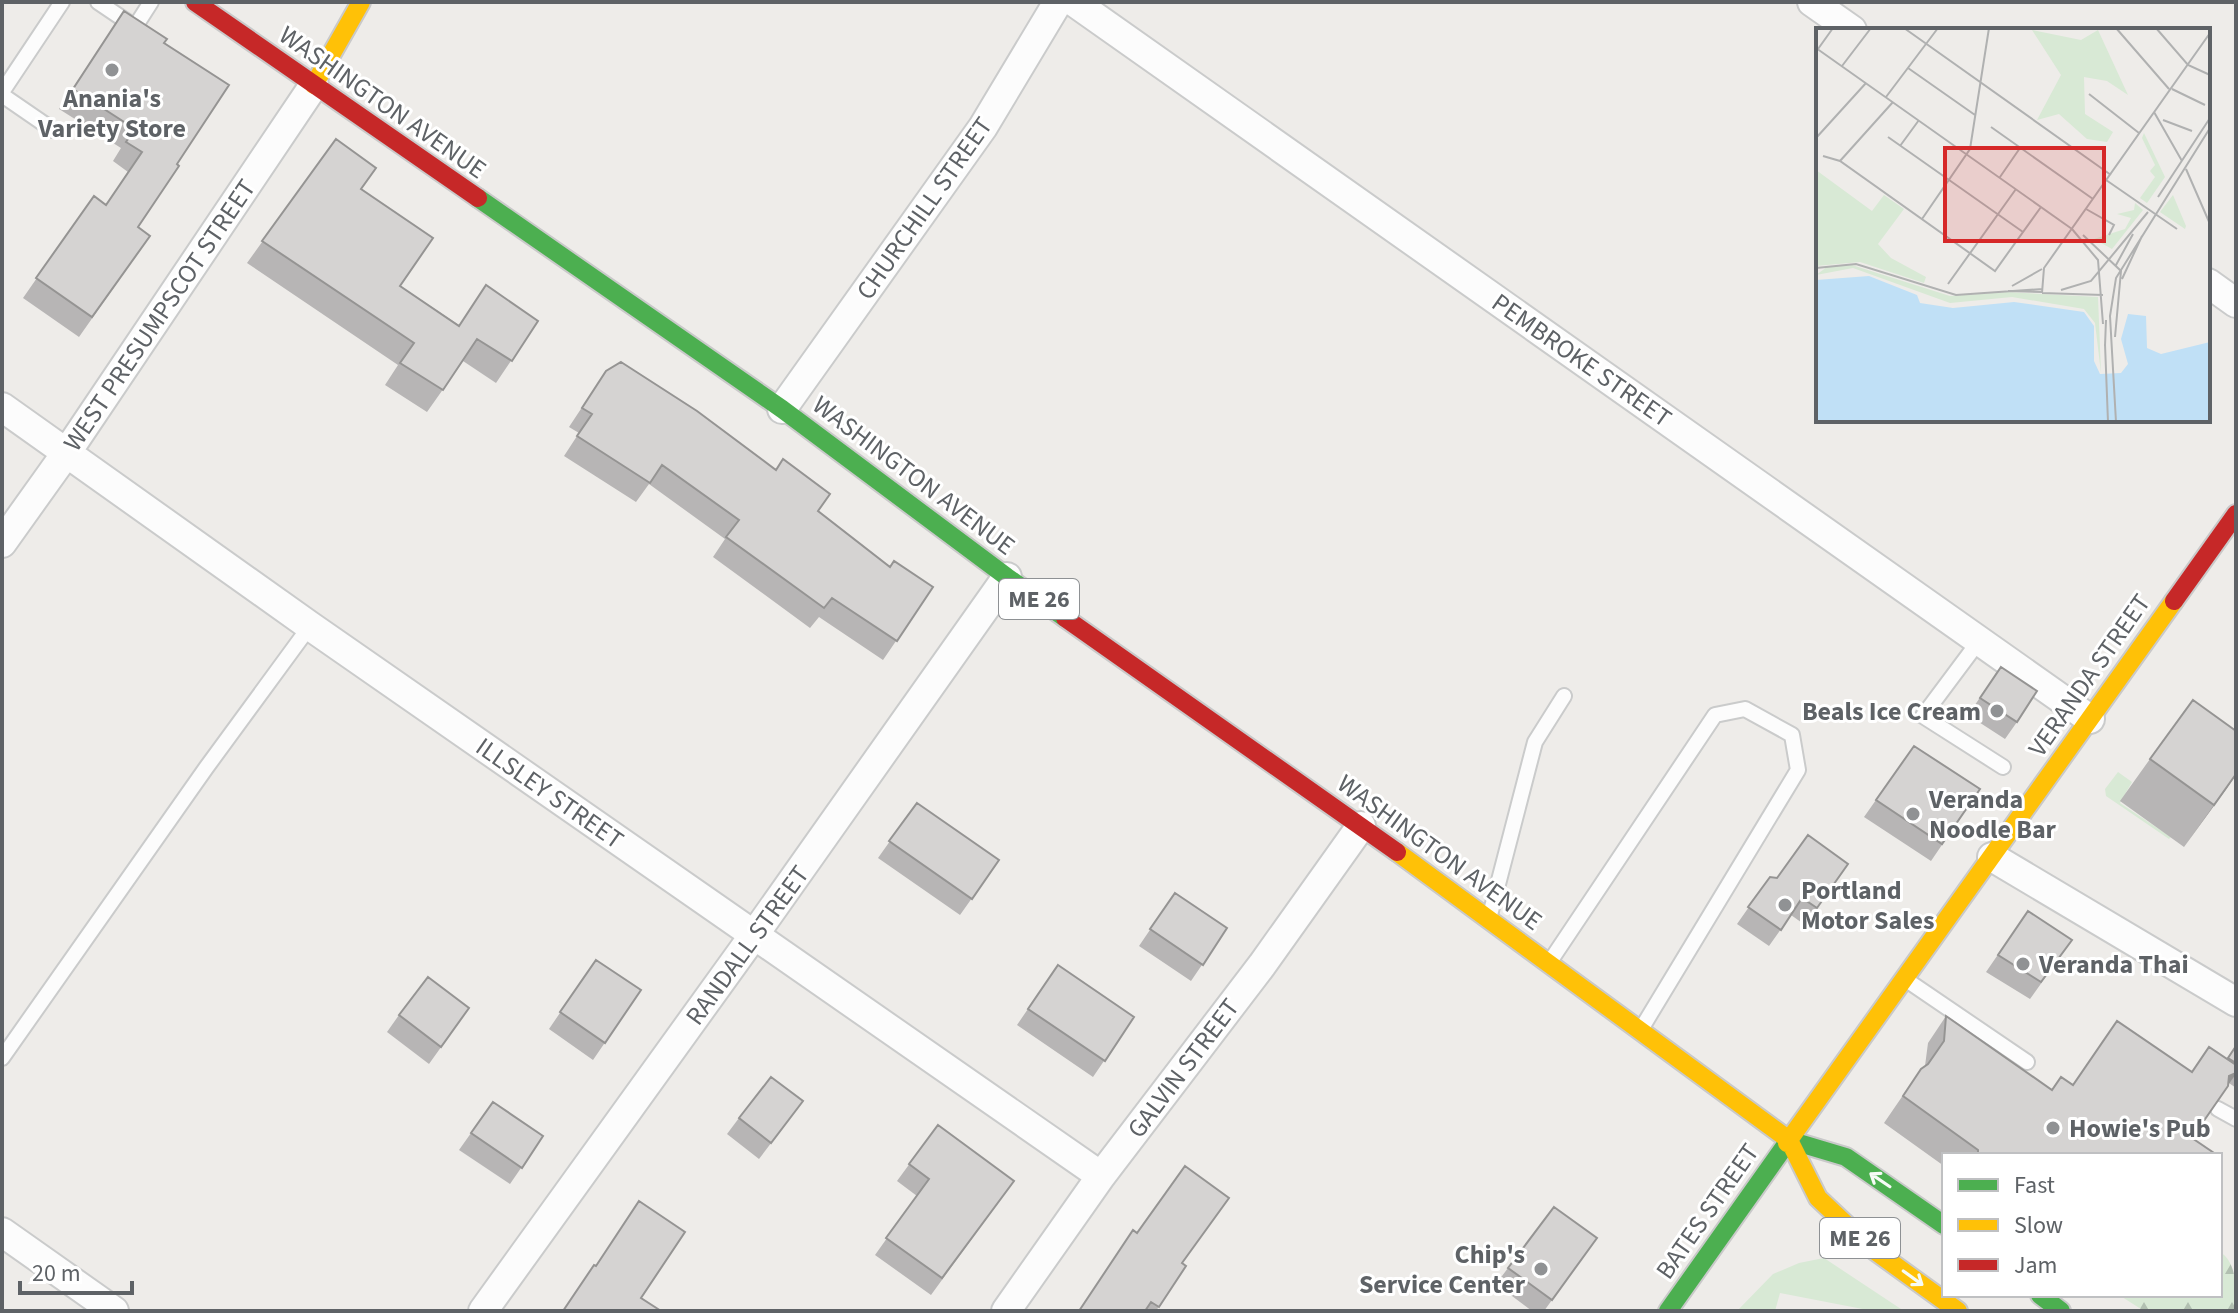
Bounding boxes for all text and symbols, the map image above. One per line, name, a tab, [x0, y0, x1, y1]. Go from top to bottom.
street label: WASHINGTON AVENUE	[272, 17, 494, 188]
inset map	[1816, 28, 2210, 422]
marker: Anania's Variety Store	[103, 61, 121, 79]
place label: Anania's Variety Store	[37, 80, 186, 147]
street label: CHURCHILL STREET	[847, 109, 1002, 307]
street label: WEST PRESUMPSCOT STREET	[54, 172, 265, 459]
street label: PEMBROKE STREET	[1484, 284, 1679, 436]
street label: WASHINGTON AVENUE	[805, 387, 1023, 564]
road number: ME 26	[999, 579, 1079, 619]
street label: VERANDA STREET	[2019, 586, 2159, 764]
place label: Beals Ice Cream	[1802, 693, 1981, 730]
marker: Beals Ice Cream	[1988, 702, 2006, 720]
street label: ILLSLEY STREET	[468, 729, 631, 858]
street label: WASHINGTON AVENUE	[1330, 765, 1550, 939]
place label: Veranda Noodle Bar	[1928, 781, 2057, 848]
marker: Veranda Noodle Bar	[1904, 805, 1922, 823]
street label: RANDALL STREET	[677, 858, 818, 1033]
place label: Portland Motor Sales	[1801, 872, 1935, 939]
marker: Portland Motor Sales	[1776, 896, 1794, 914]
place label: Veranda Thai	[2038, 946, 2189, 983]
marker: Veranda Thai	[2014, 955, 2032, 973]
street label: GALVIN STREET	[1119, 991, 1248, 1146]
place label: Howie's Pub	[2069, 1110, 2211, 1147]
marker: Howie's Pub	[2044, 1119, 2062, 1137]
street label: BATES STREET	[1647, 1136, 1768, 1287]
legend	[1942, 1153, 2222, 1297]
text: Fast	[2014, 1168, 2055, 1203]
one-way arrow	[1869, 1172, 1892, 1188]
text: Slow	[2014, 1208, 2063, 1243]
road number: ME 26	[1820, 1218, 1900, 1258]
place label: Chip's Service Center	[1359, 1236, 1526, 1303]
scale bar	[20, 1245, 132, 1295]
text: Jam	[2014, 1248, 2058, 1283]
text: 20 m	[32, 1256, 81, 1291]
marker: Chip's Service Center	[1532, 1260, 1550, 1278]
one-way arrow	[1902, 1270, 1924, 1287]

